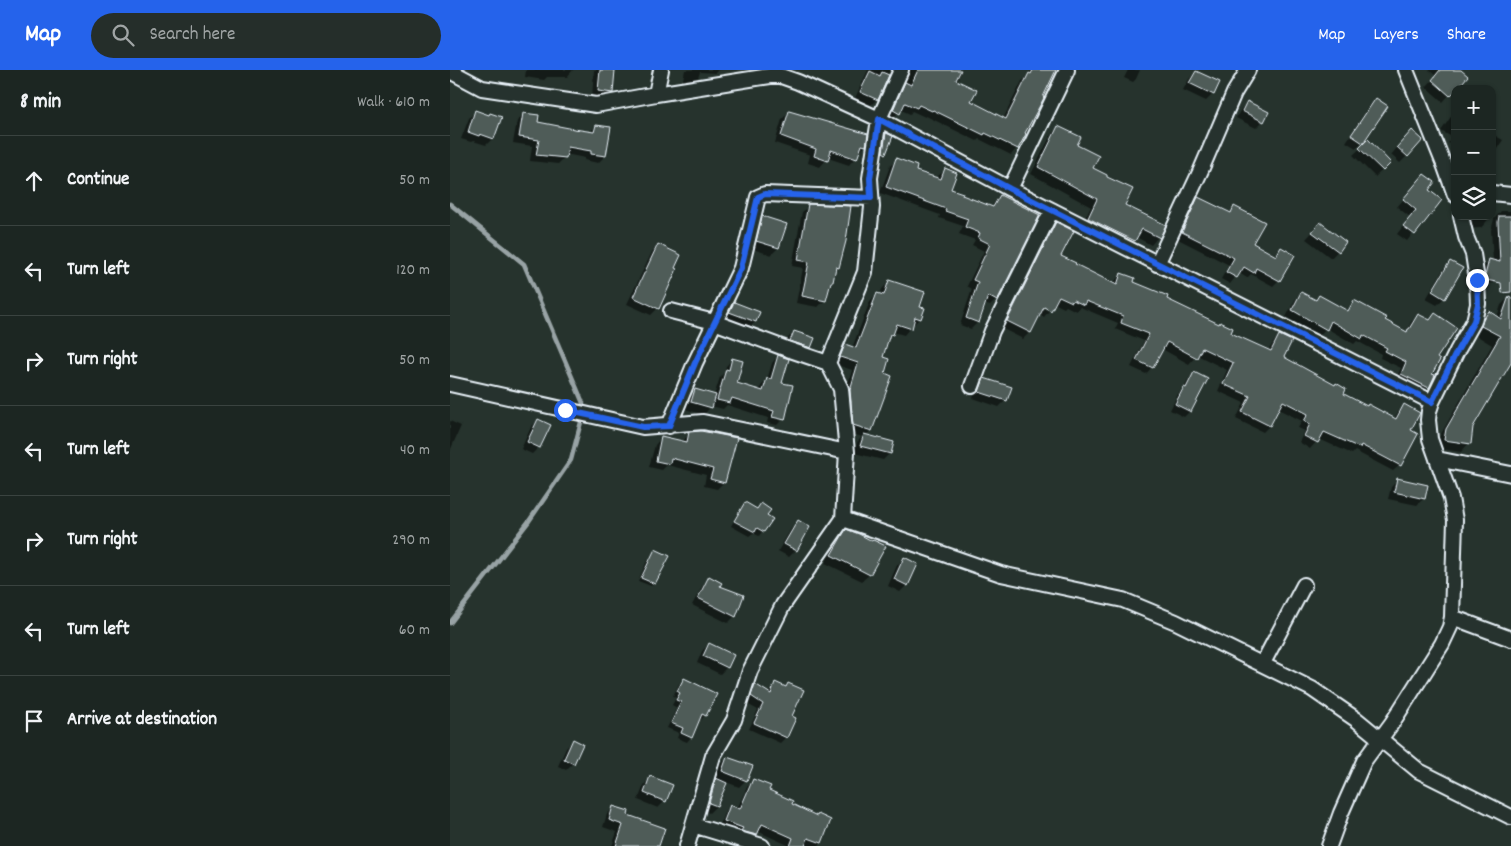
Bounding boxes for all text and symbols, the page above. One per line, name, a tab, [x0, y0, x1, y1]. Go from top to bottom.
search box	[91, 13, 441, 58]
text: Map	[25, 18, 61, 52]
icon: search	[109, 21, 137, 49]
text: Search here	[149, 22, 235, 49]
text: Map	[1318, 23, 1345, 48]
text: Layers	[1373, 23, 1419, 48]
text: Share	[1447, 23, 1486, 48]
map controls	[1451, 85, 1496, 220]
button: +	[1451, 85, 1496, 130]
text: 8 min	[20, 88, 61, 118]
text: Walk · 610 m	[357, 91, 430, 114]
button: −	[1451, 130, 1496, 175]
icon: ahead	[20, 167, 48, 195]
text: Continue	[67, 167, 129, 194]
text: 50 m	[399, 169, 430, 192]
button: layers	[1451, 175, 1496, 220]
icon: left	[20, 257, 48, 285]
text: Turn left	[67, 257, 130, 284]
text: 120 m	[396, 259, 430, 282]
route end	[1466, 269, 1489, 292]
icon: right	[20, 347, 48, 375]
text: Turn right	[67, 347, 138, 374]
text: 50 m	[399, 349, 430, 372]
route start	[554, 399, 577, 422]
icon: left	[20, 437, 48, 465]
text: Turn left	[67, 437, 130, 464]
text: 40 m	[400, 439, 430, 462]
icon: right	[20, 527, 48, 555]
text: Turn right	[67, 527, 138, 554]
text: 290 m	[392, 529, 430, 552]
icon: left	[20, 617, 48, 645]
text: Turn left	[67, 617, 130, 644]
text: 60 m	[399, 619, 430, 642]
icon: arrive	[20, 707, 48, 735]
text: Arrive at destination	[67, 707, 217, 734]

